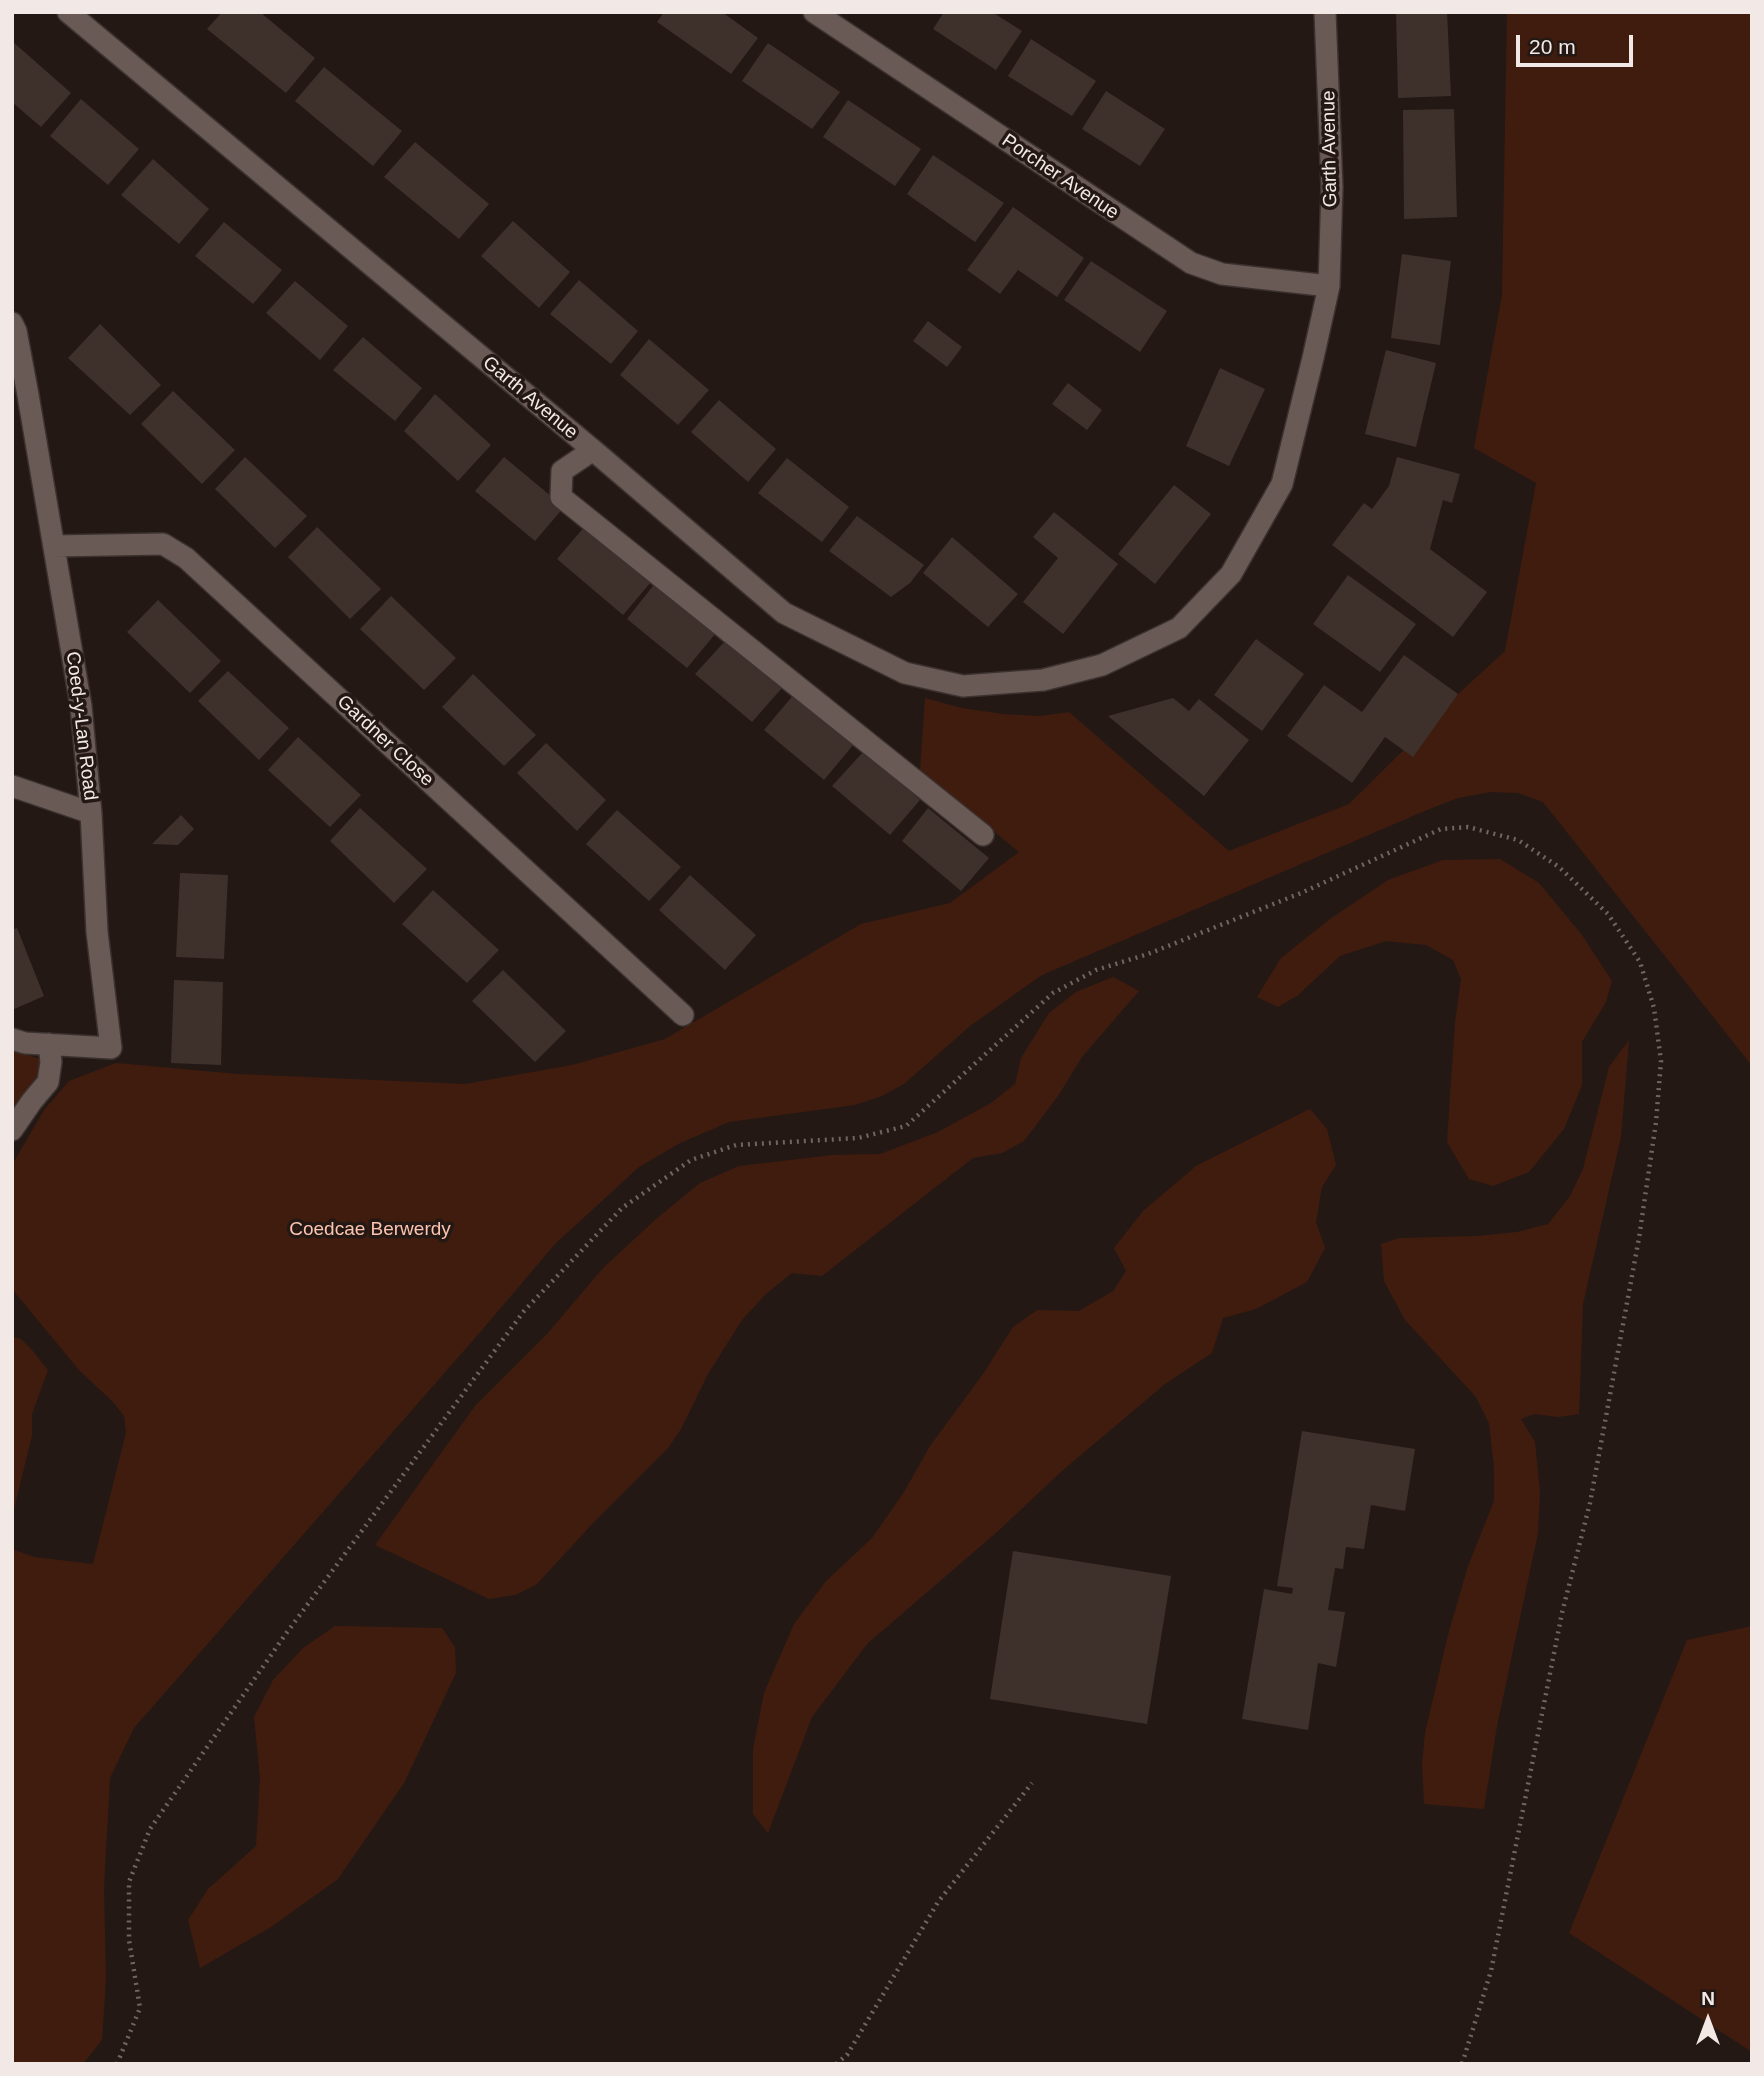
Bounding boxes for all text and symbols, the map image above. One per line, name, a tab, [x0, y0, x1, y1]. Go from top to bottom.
scale bar	[1519, 21, 1636, 65]
text: 20 m	[1529, 35, 1576, 58]
street label: Garth Avenue	[1318, 90, 1342, 208]
street label: Porcher Avenue	[997, 130, 1123, 224]
street label: Garth Avenue	[478, 352, 582, 444]
street label: Coed-y-Lan Road	[61, 650, 101, 802]
street label: Gardner Close	[332, 691, 438, 791]
park label: Coedcae Berwerdy	[289, 1219, 451, 1241]
north arrow	[1673, 1985, 1743, 2055]
text: N	[1701, 1988, 1715, 2009]

